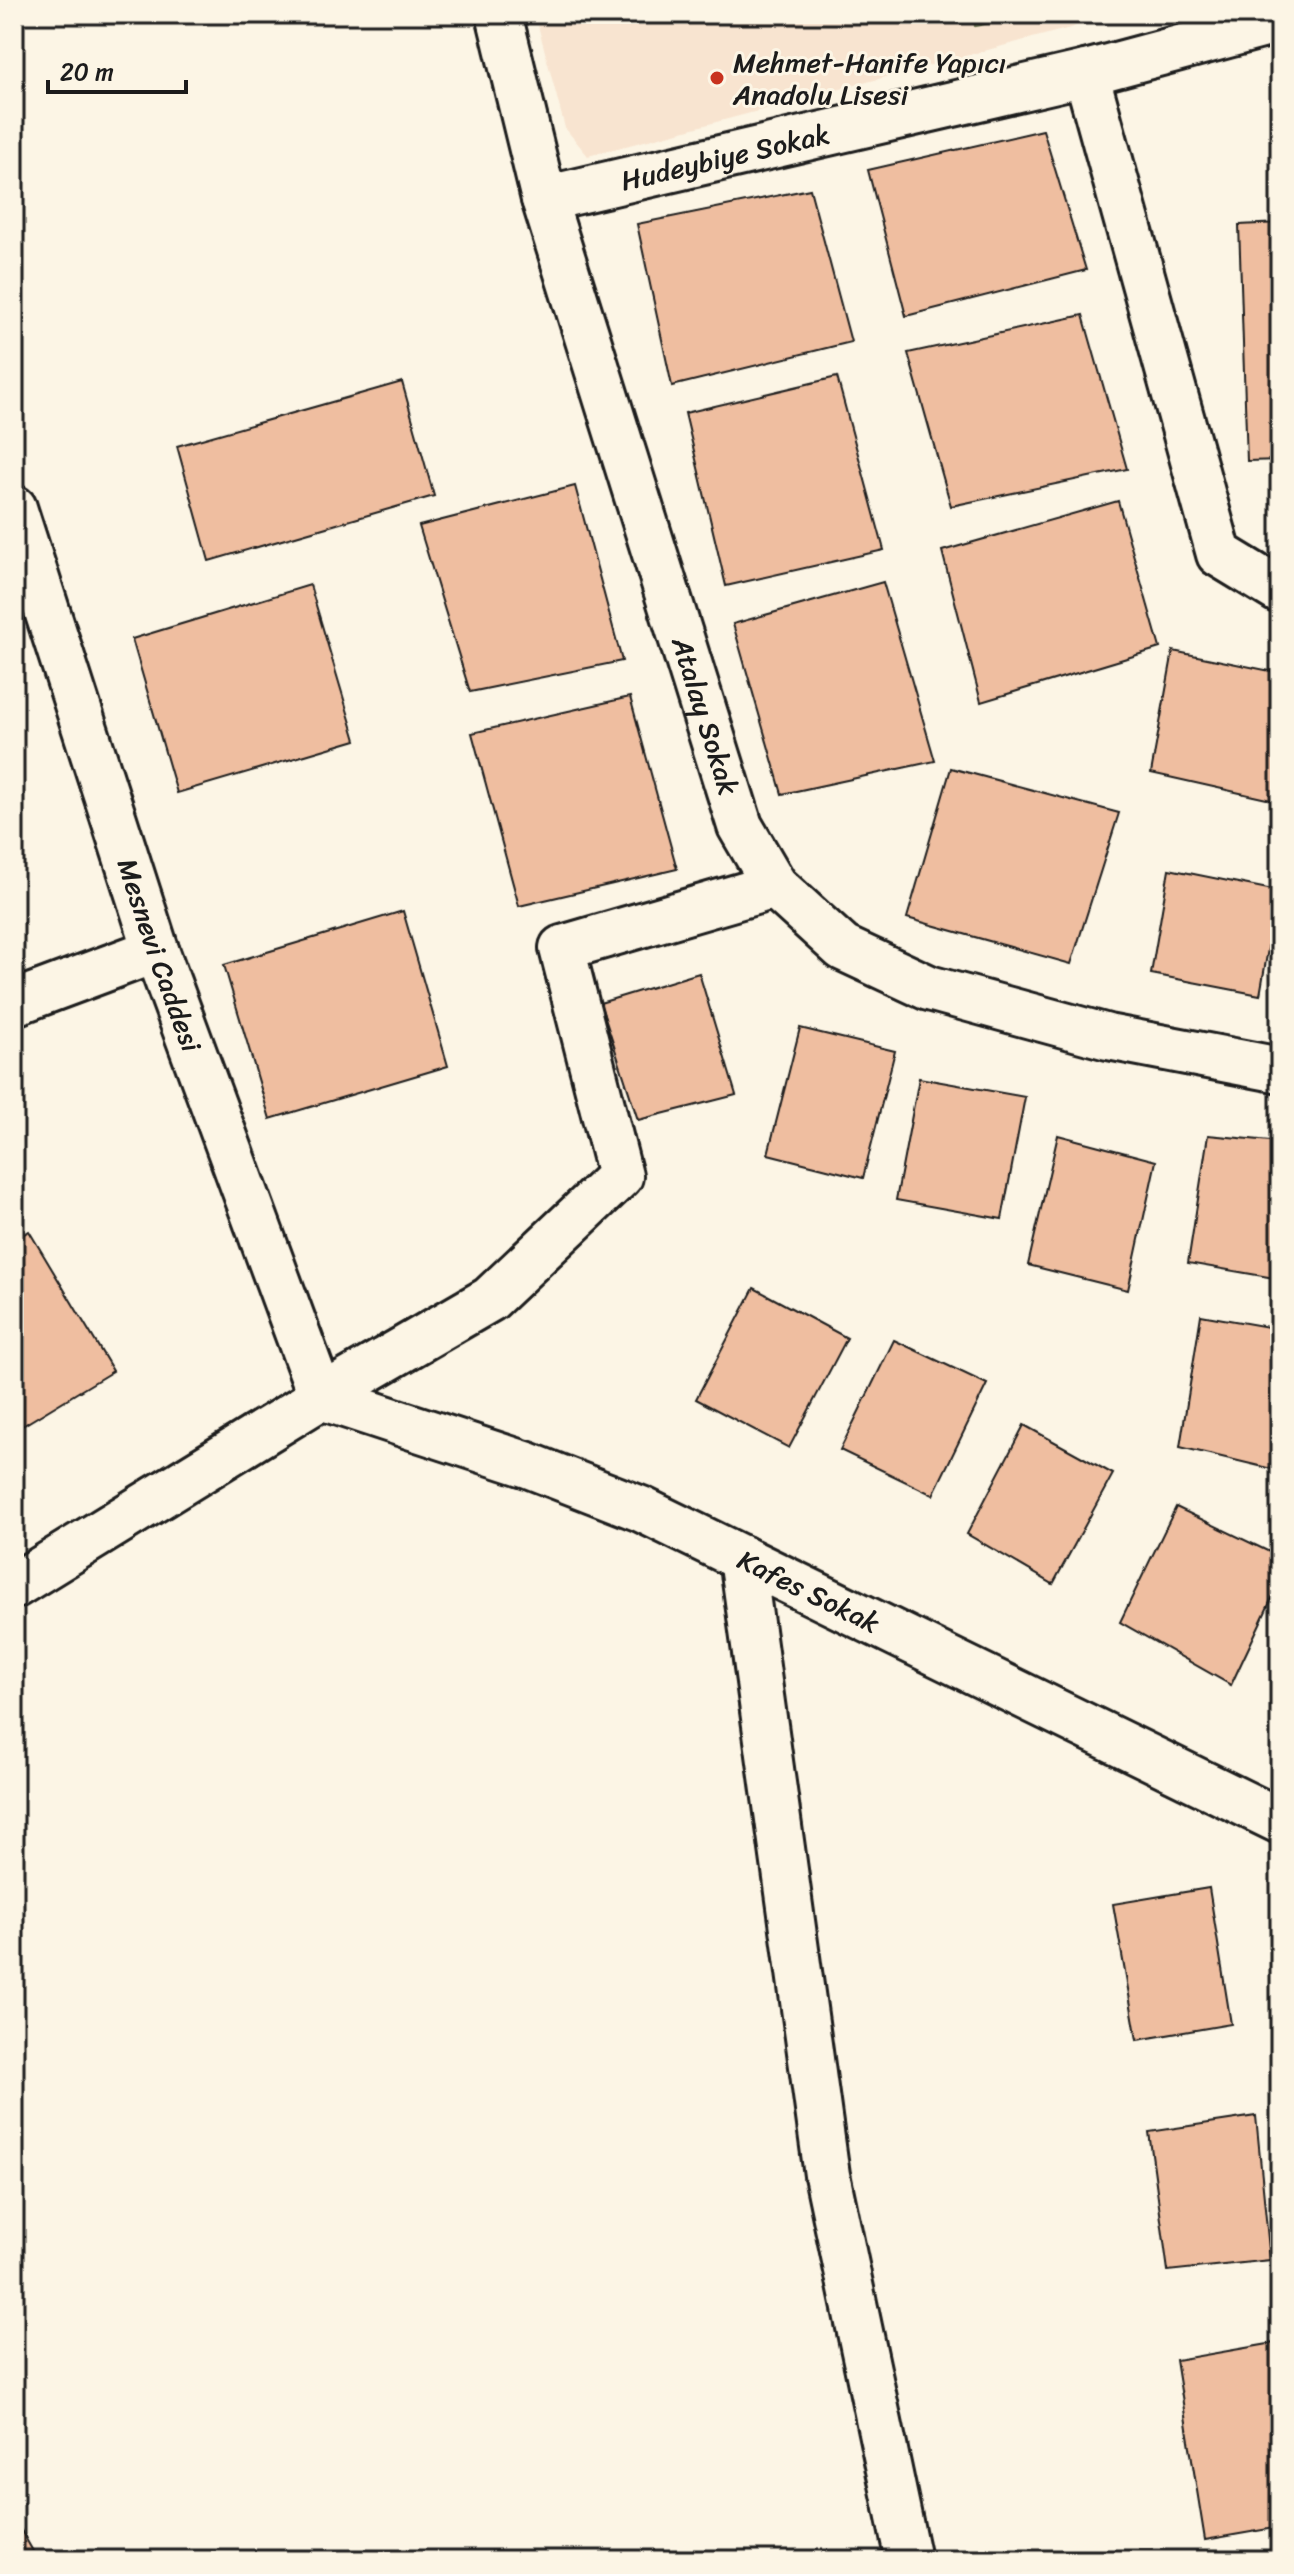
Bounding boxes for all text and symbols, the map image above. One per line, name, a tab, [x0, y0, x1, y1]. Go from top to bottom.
place label: Mehmet-Hanife Yapıcı Anadolu Lisesi	[732, 38, 1006, 119]
scale bar	[48, 44, 186, 94]
text: 20 m	[60, 51, 114, 93]
marker: Mehmet-Hanife Yapıcı Anadolu Lisesi	[708, 69, 726, 87]
street label: Hudeybiye Sokak	[616, 109, 835, 205]
street label: Atalay Sokak	[657, 630, 753, 801]
street label: Mesnevi Caddesi	[103, 852, 216, 1060]
street label: Kafes Sokak	[729, 1535, 889, 1647]

